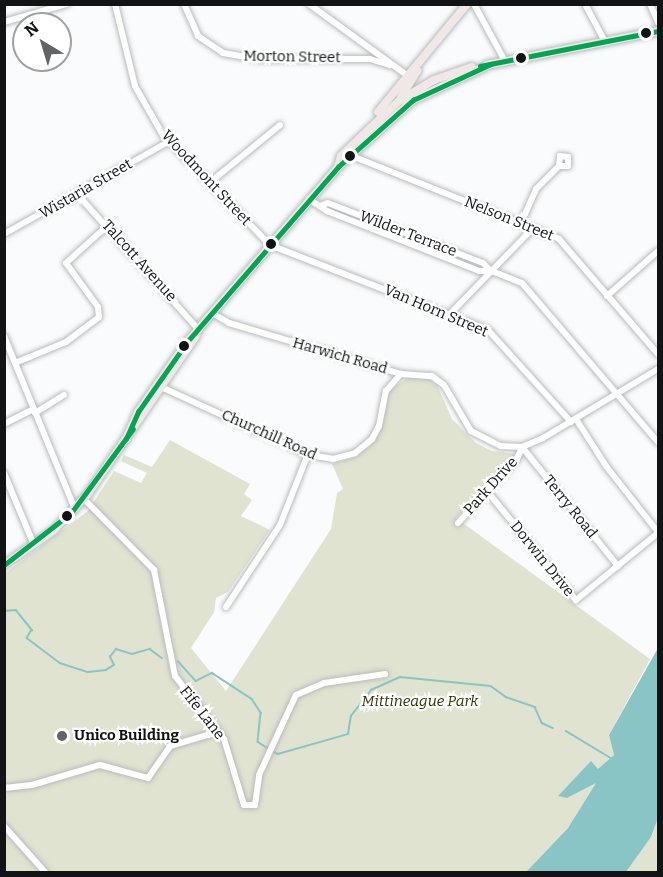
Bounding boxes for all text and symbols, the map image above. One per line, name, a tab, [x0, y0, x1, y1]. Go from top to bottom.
north arrow	[12, 12, 72, 72]
text: N	[21, 18, 43, 40]
unlabelled marker	[640, 27, 652, 39]
street label: Morton Street	[243, 47, 341, 67]
unlabelled marker	[515, 52, 527, 64]
street label: Woodmont Street	[157, 127, 255, 229]
unlabelled marker	[344, 150, 356, 162]
street label: Wistaria Street	[36, 155, 136, 223]
street label: Nelson Street	[462, 193, 556, 245]
street label: Wilder Terrace	[357, 207, 459, 261]
street label: Talcott Avenue	[98, 217, 180, 305]
unlabelled marker	[265, 238, 277, 250]
street label: Van Horn Street	[381, 281, 491, 341]
street label: Harwich Road	[290, 334, 390, 378]
unlabelled marker	[178, 340, 190, 352]
street label: Churchill Road	[219, 406, 319, 464]
street label: Park Drive	[460, 453, 522, 519]
street label: Terry Road	[539, 472, 601, 542]
unlabelled marker	[61, 510, 73, 522]
street label: Dorwin Drive	[506, 518, 578, 600]
street label: Fife Lane	[176, 683, 228, 743]
park label: Mittineague Park	[362, 693, 478, 711]
place label: Unico Building	[74, 727, 179, 745]
marker: Unico Building	[55, 729, 69, 743]

